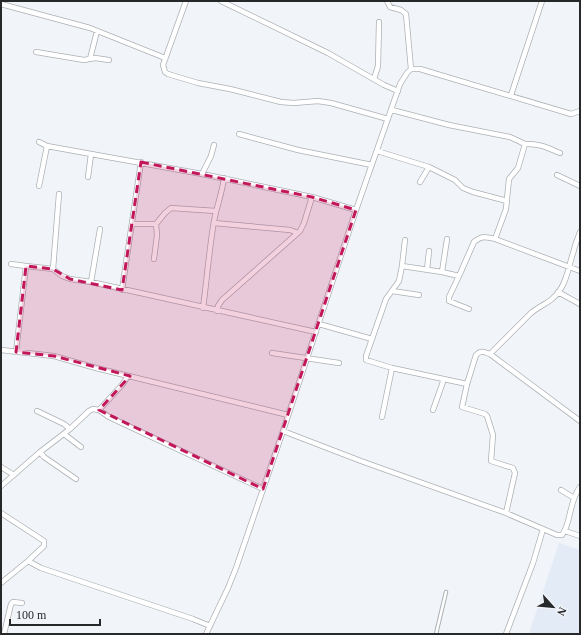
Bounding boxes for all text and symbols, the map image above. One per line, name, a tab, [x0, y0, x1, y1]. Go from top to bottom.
north arrow	[533, 587, 573, 627]
scale bar	[10, 601, 100, 627]
text: N	[555, 605, 569, 618]
text: 100 m	[16, 608, 47, 622]

